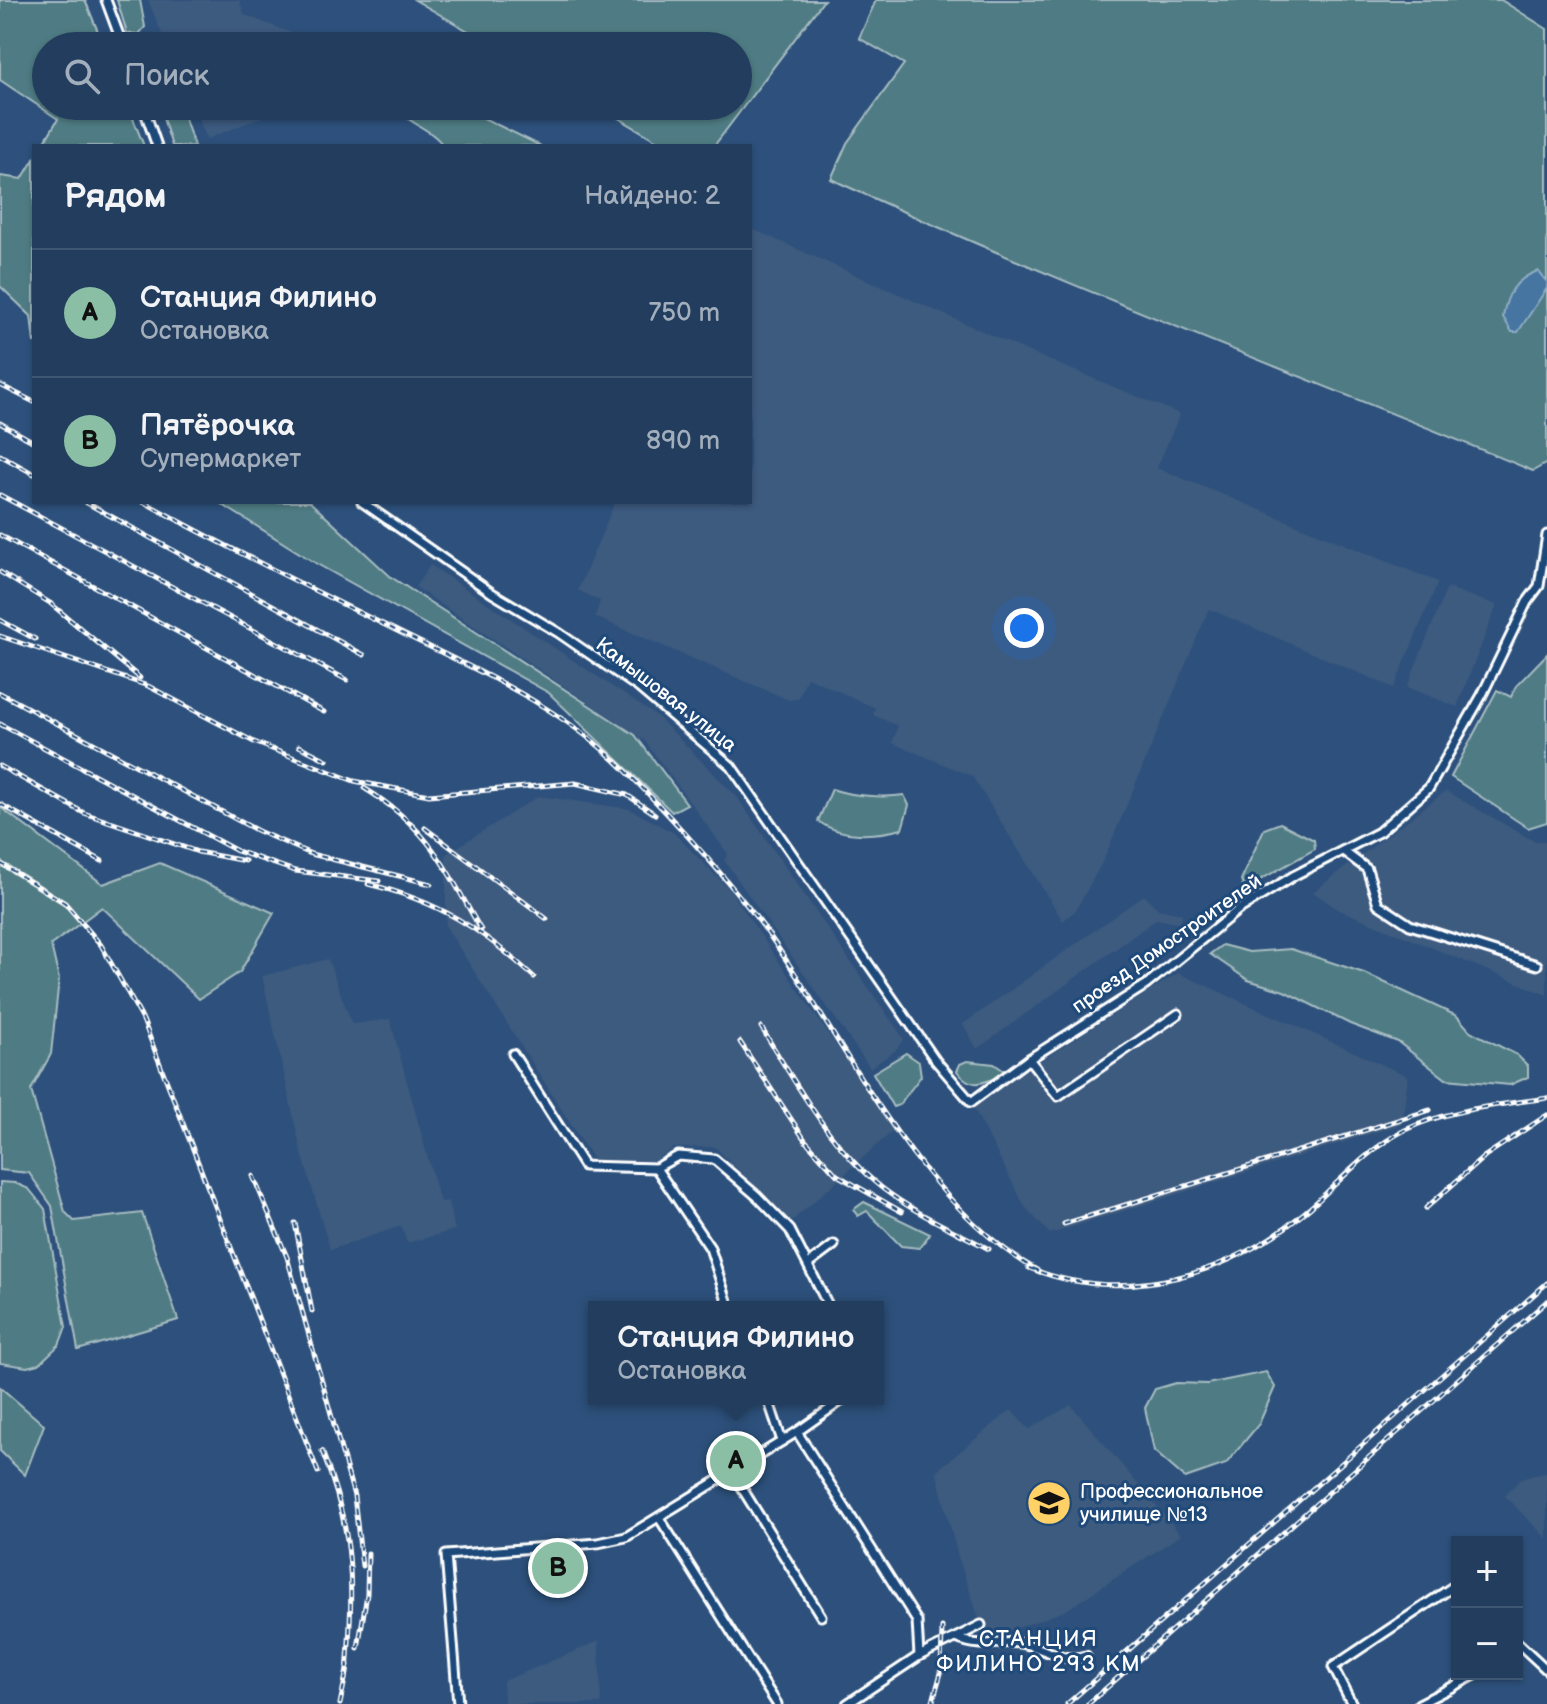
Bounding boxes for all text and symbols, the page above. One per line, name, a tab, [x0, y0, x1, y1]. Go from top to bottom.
search box	[32, 32, 752, 120]
icon: search	[60, 54, 104, 98]
text: Поиск	[124, 58, 210, 94]
text: Рядом	[64, 176, 166, 217]
text: Найдено: 2	[584, 181, 720, 212]
text: Станция Филино	[140, 280, 377, 316]
text: A	[82, 298, 98, 329]
text: 750 m	[649, 298, 720, 329]
text: Остановка	[140, 316, 269, 347]
text: Пятёрочка	[140, 408, 295, 444]
text: B	[81, 426, 99, 457]
text: 890 m	[646, 426, 720, 457]
text: Супермаркет	[140, 444, 301, 475]
your location	[1004, 608, 1044, 648]
street label: Камышовая улица	[591, 633, 741, 758]
street label: проезд Домостроителей	[1067, 869, 1267, 1019]
popup	[588, 1301, 884, 1405]
text: Станция Филино	[618, 1320, 854, 1356]
text: Остановка	[618, 1356, 747, 1387]
pin: A	[710, 1431, 762, 1491]
school or university icon: Профессиональное училище №13	[1025, 1479, 1073, 1527]
place label: Профессиональное училище №13	[1080, 1480, 1263, 1527]
map controls	[1451, 1536, 1523, 1680]
button: +	[1451, 1536, 1523, 1608]
pin: B	[532, 1538, 584, 1598]
button: −	[1451, 1608, 1523, 1680]
district label: СТАНЦИЯ ФИЛИНО 293 КМ	[936, 1626, 1142, 1678]

